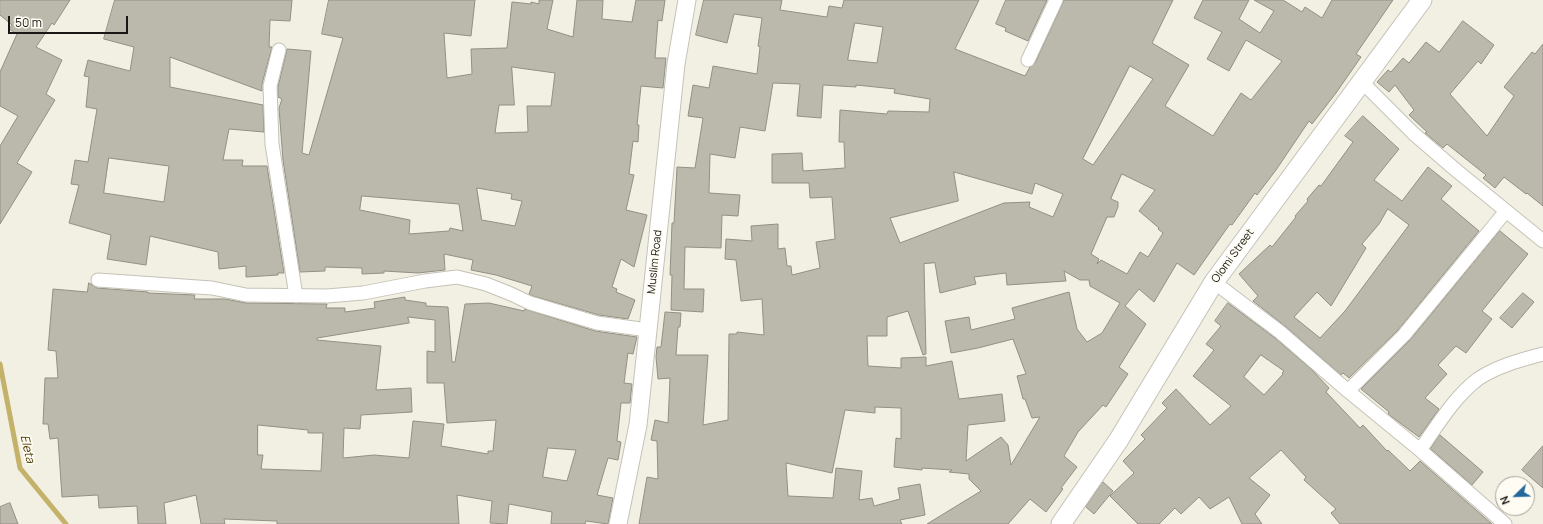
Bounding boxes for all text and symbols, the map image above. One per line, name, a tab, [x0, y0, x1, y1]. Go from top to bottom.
scale bar	[10, 8, 130, 34]
text: 50 m	[15, 14, 42, 31]
street label: Olomi Street	[1209, 226, 1257, 286]
street label: Muslim Road	[645, 229, 665, 295]
water label: Eleta	[17, 434, 37, 464]
north arrow	[1495, 476, 1535, 516]
text: N	[1496, 494, 1513, 507]

